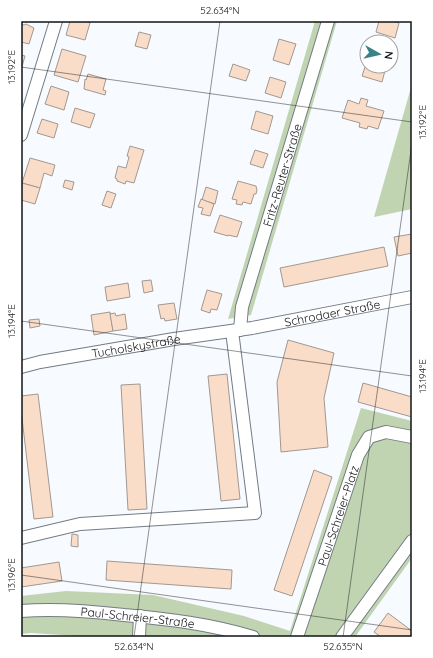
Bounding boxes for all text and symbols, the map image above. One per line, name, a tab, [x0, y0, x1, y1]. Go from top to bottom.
text: 52.634°N	[200, 4, 240, 17]
north arrow	[359, 34, 399, 74]
text: 13.192°E	[5, 50, 18, 84]
text: N	[381, 50, 396, 60]
text: 13.192°E	[416, 105, 429, 139]
street label: Fritz-Reuter-Straße	[259, 121, 304, 228]
street label: Schrodaer Straße	[283, 296, 382, 329]
text: 13.194°E	[5, 304, 18, 338]
street label: Tucholskystraße	[90, 331, 182, 361]
text: 13.194°E	[416, 359, 429, 393]
street label: Paul-Schreier-Platz	[314, 463, 362, 568]
text: 13.196°E	[5, 558, 18, 592]
street label: Paul-Schreier-Straße	[80, 603, 196, 631]
text: 52.634°N	[114, 640, 154, 653]
text: 52.635°N	[323, 640, 363, 653]

